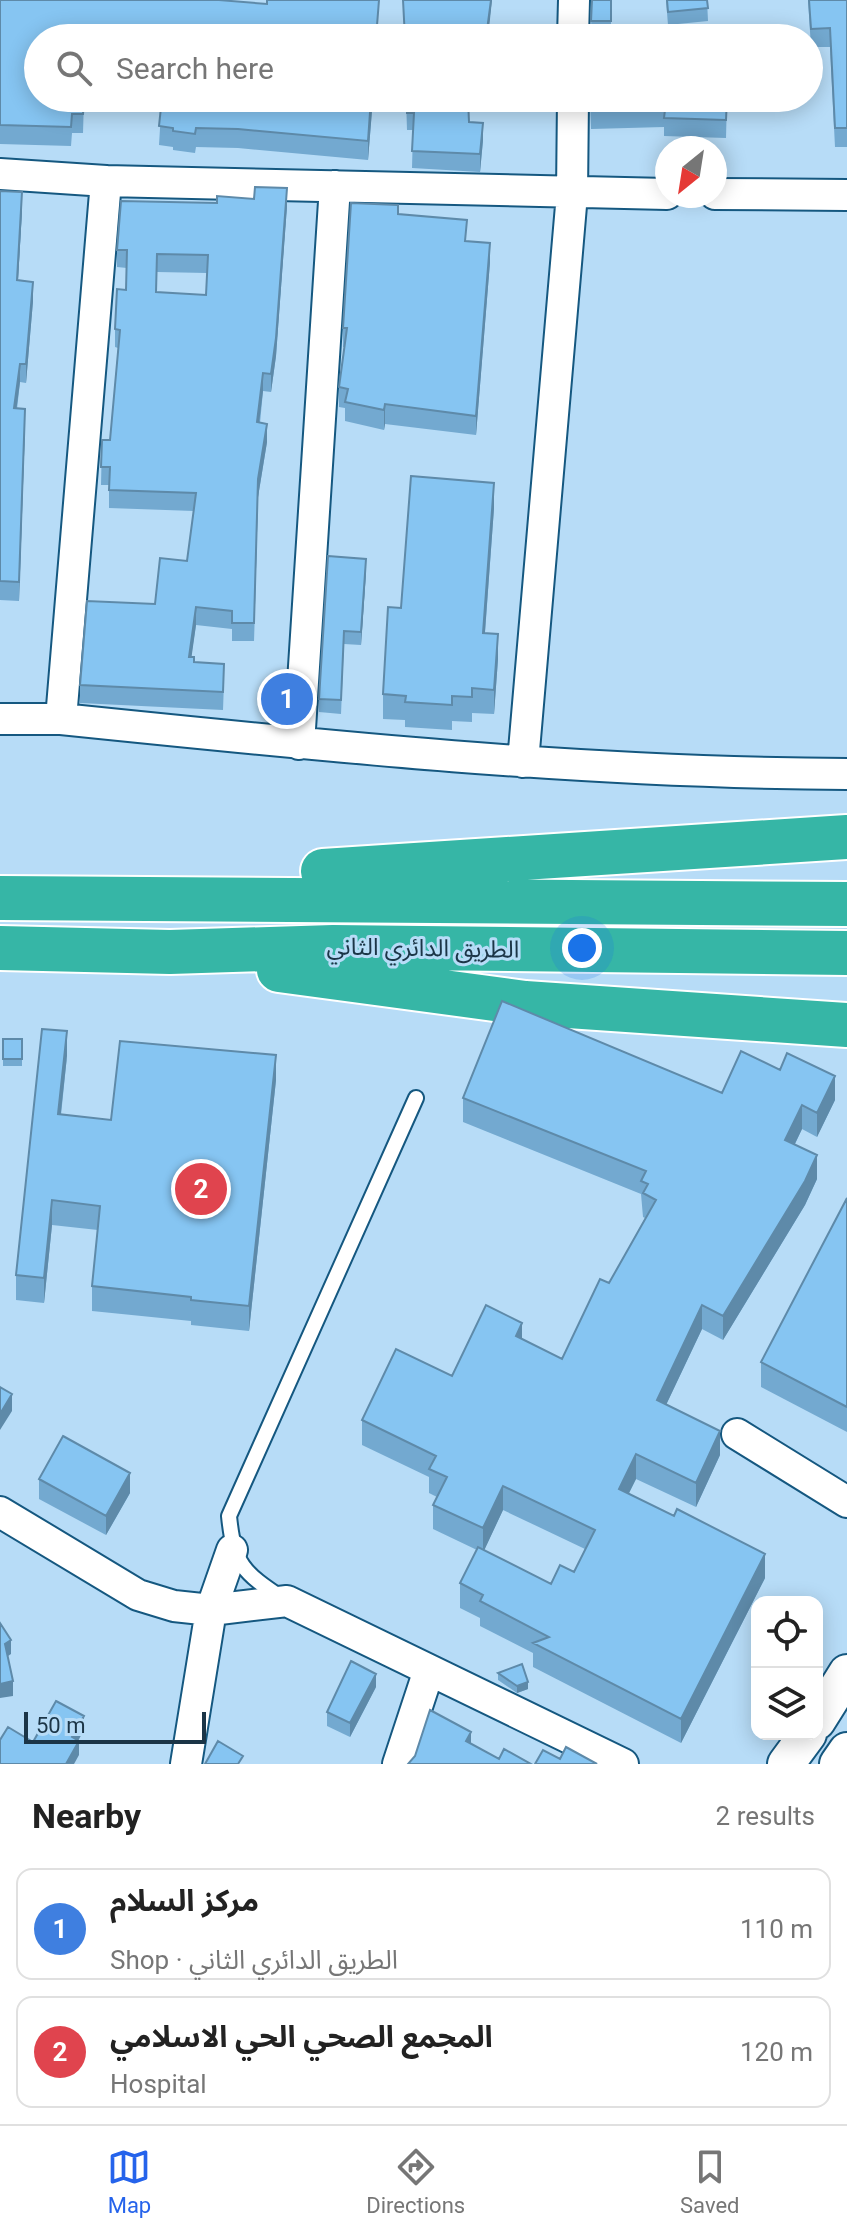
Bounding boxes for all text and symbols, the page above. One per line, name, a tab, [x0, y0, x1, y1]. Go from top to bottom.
search box	[24, 24, 823, 112]
icon: search	[52, 46, 96, 90]
text: Search here	[116, 51, 274, 86]
north arrow	[655, 136, 727, 208]
pin: 1	[261, 669, 313, 729]
your location	[562, 928, 602, 968]
street label: الطريق الدائري الثاني	[326, 932, 520, 968]
pin: 2	[175, 1159, 227, 1219]
map controls	[751, 1596, 823, 1740]
button: locate	[751, 1596, 823, 1668]
button: layers	[751, 1668, 823, 1740]
scale bar	[24, 1708, 206, 1744]
text: 50 m	[36, 1713, 85, 1738]
text: Nearby	[32, 1796, 141, 1836]
text: 2 results	[716, 1801, 815, 1831]
text: مركز السلام	[110, 1883, 259, 1918]
text: 1	[53, 1914, 67, 1944]
text: 110 m	[740, 1914, 813, 1944]
text: Shop · الطريق الدائري الثاني	[110, 1945, 398, 1975]
text: المجمع الصحي الحي الاسلامي	[110, 2019, 493, 2054]
text: 2	[53, 2037, 67, 2067]
text: 120 m	[740, 2037, 813, 2067]
text: Hospital	[110, 2069, 207, 2099]
tab: Map	[107, 2145, 151, 2218]
tab: Directions	[366, 2145, 465, 2218]
tab: Saved	[680, 2145, 740, 2218]

